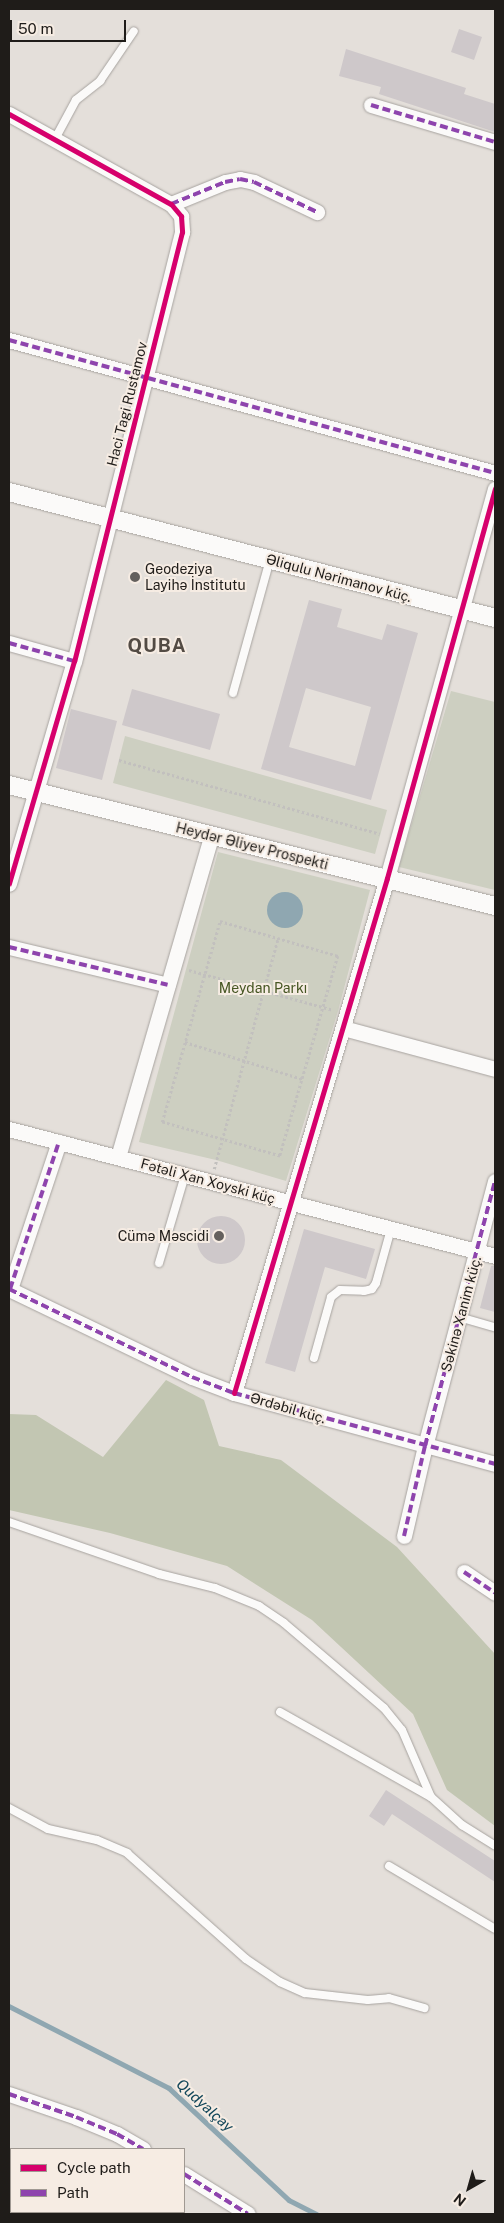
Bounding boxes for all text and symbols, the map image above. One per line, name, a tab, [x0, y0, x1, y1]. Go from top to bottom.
scale bar	[12, 10, 129, 42]
text: 50 m	[18, 20, 53, 37]
street label: Haci Tagi Rustamov	[103, 340, 151, 468]
street label: Əliqulu Nərimanov küç.	[264, 550, 414, 606]
place label: Geodeziya Layihə İnstitutu	[145, 561, 246, 594]
marker: Geodeziya Layihə İnstitutu	[129, 571, 141, 583]
district label: QUBA	[127, 635, 187, 657]
street label: Heydər Əliyev Prospekti	[174, 819, 330, 873]
park label: Meydan Parkı	[219, 980, 307, 996]
street label: Fətəli Xan Xoyski küç	[139, 1155, 277, 1207]
place label: Cümə Məscidi	[118, 1228, 209, 1244]
marker: Cümə Məscidi	[213, 1230, 225, 1242]
street label: Səkinə Xanim küç.	[437, 1254, 485, 1374]
street label: Ərdəbil küç.	[248, 1389, 328, 1427]
water label: Qudyalçay	[173, 2075, 237, 2135]
legend	[10, 2148, 185, 2213]
text: Cycle path	[57, 2159, 131, 2176]
north arrow	[444, 2163, 494, 2213]
text: Path	[57, 2184, 89, 2201]
text: N	[451, 2190, 469, 2210]

